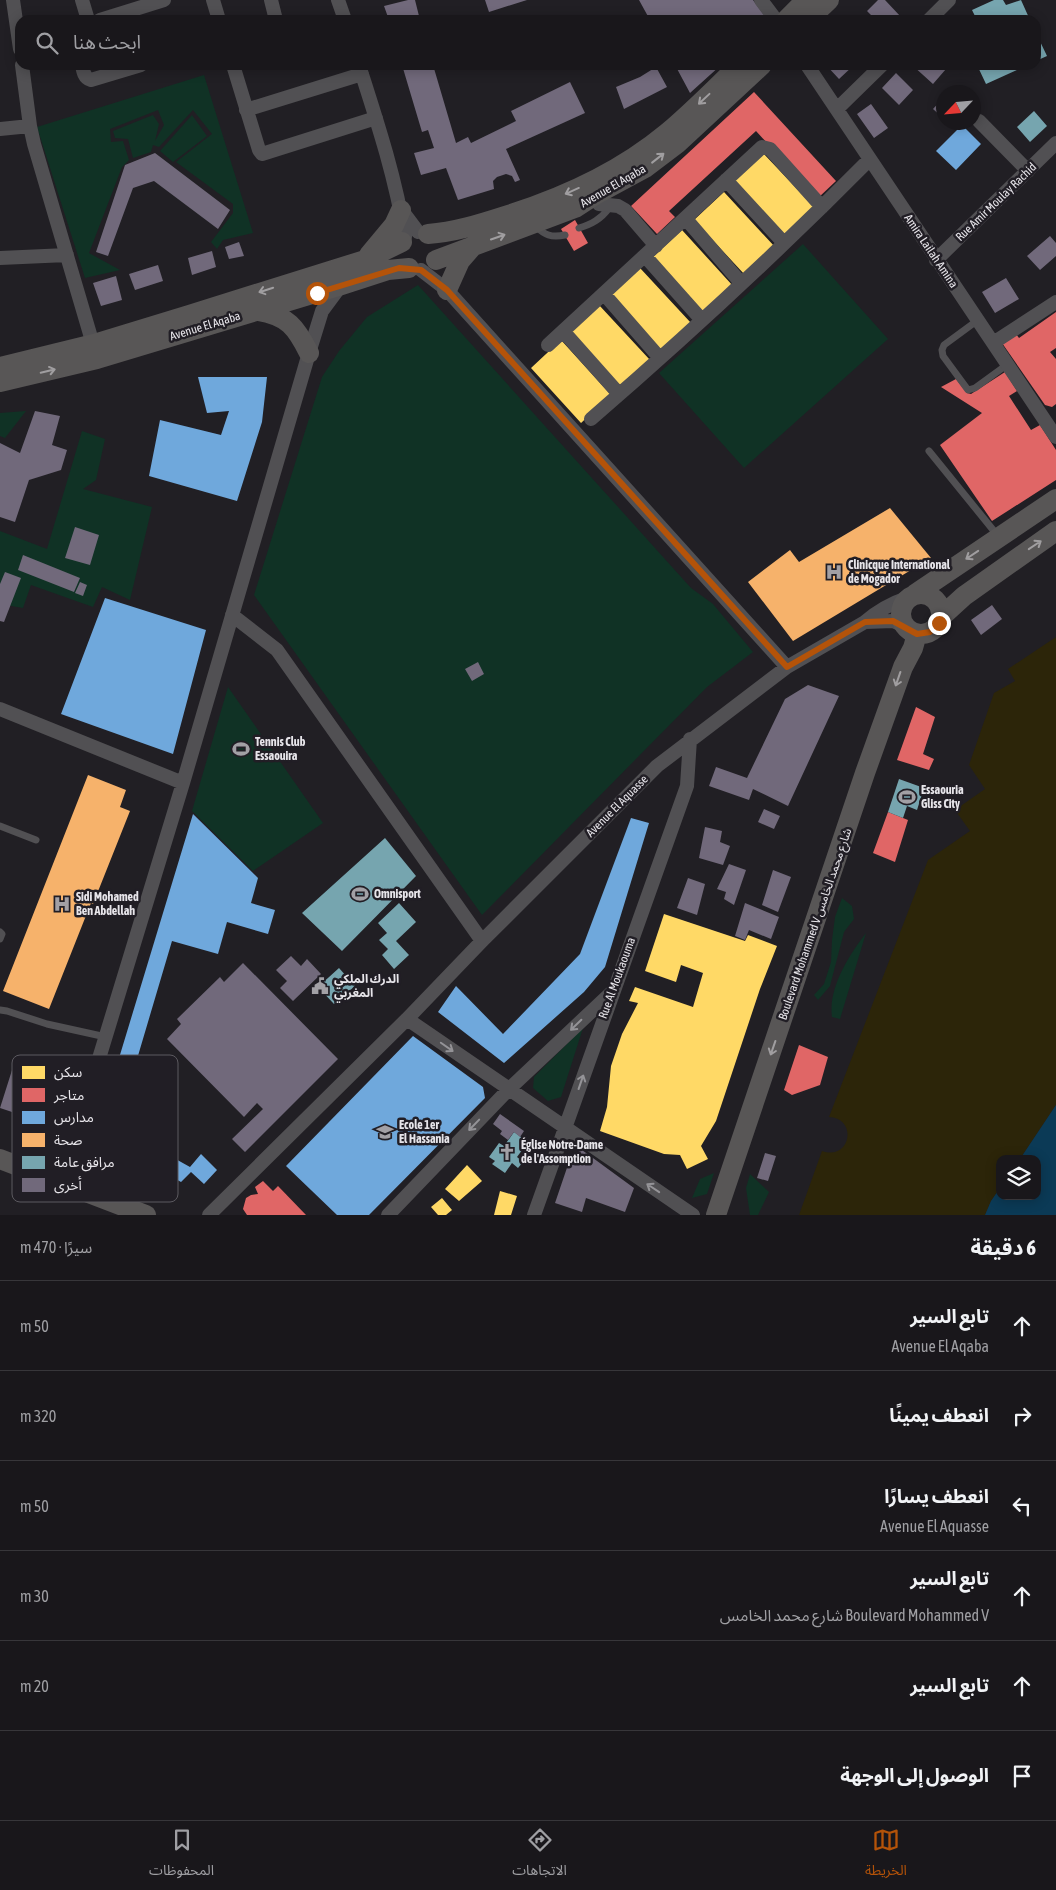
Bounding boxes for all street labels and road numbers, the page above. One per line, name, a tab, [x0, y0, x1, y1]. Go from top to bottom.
street label: Rue Amir Moulay Rachid	[953, 160, 1039, 244]
street label: Avenue El Aqaba	[578, 162, 648, 210]
street label: Amira Lailah Amina	[901, 212, 961, 290]
street label: Avenue El Aqaba	[168, 309, 242, 343]
street label: Avenue El Aquasse	[583, 772, 651, 840]
street label: Boulevard Mohammed V شارع محمد الخامس	[775, 826, 856, 1022]
street label: Rue Al Moukaouma	[596, 935, 638, 1021]

